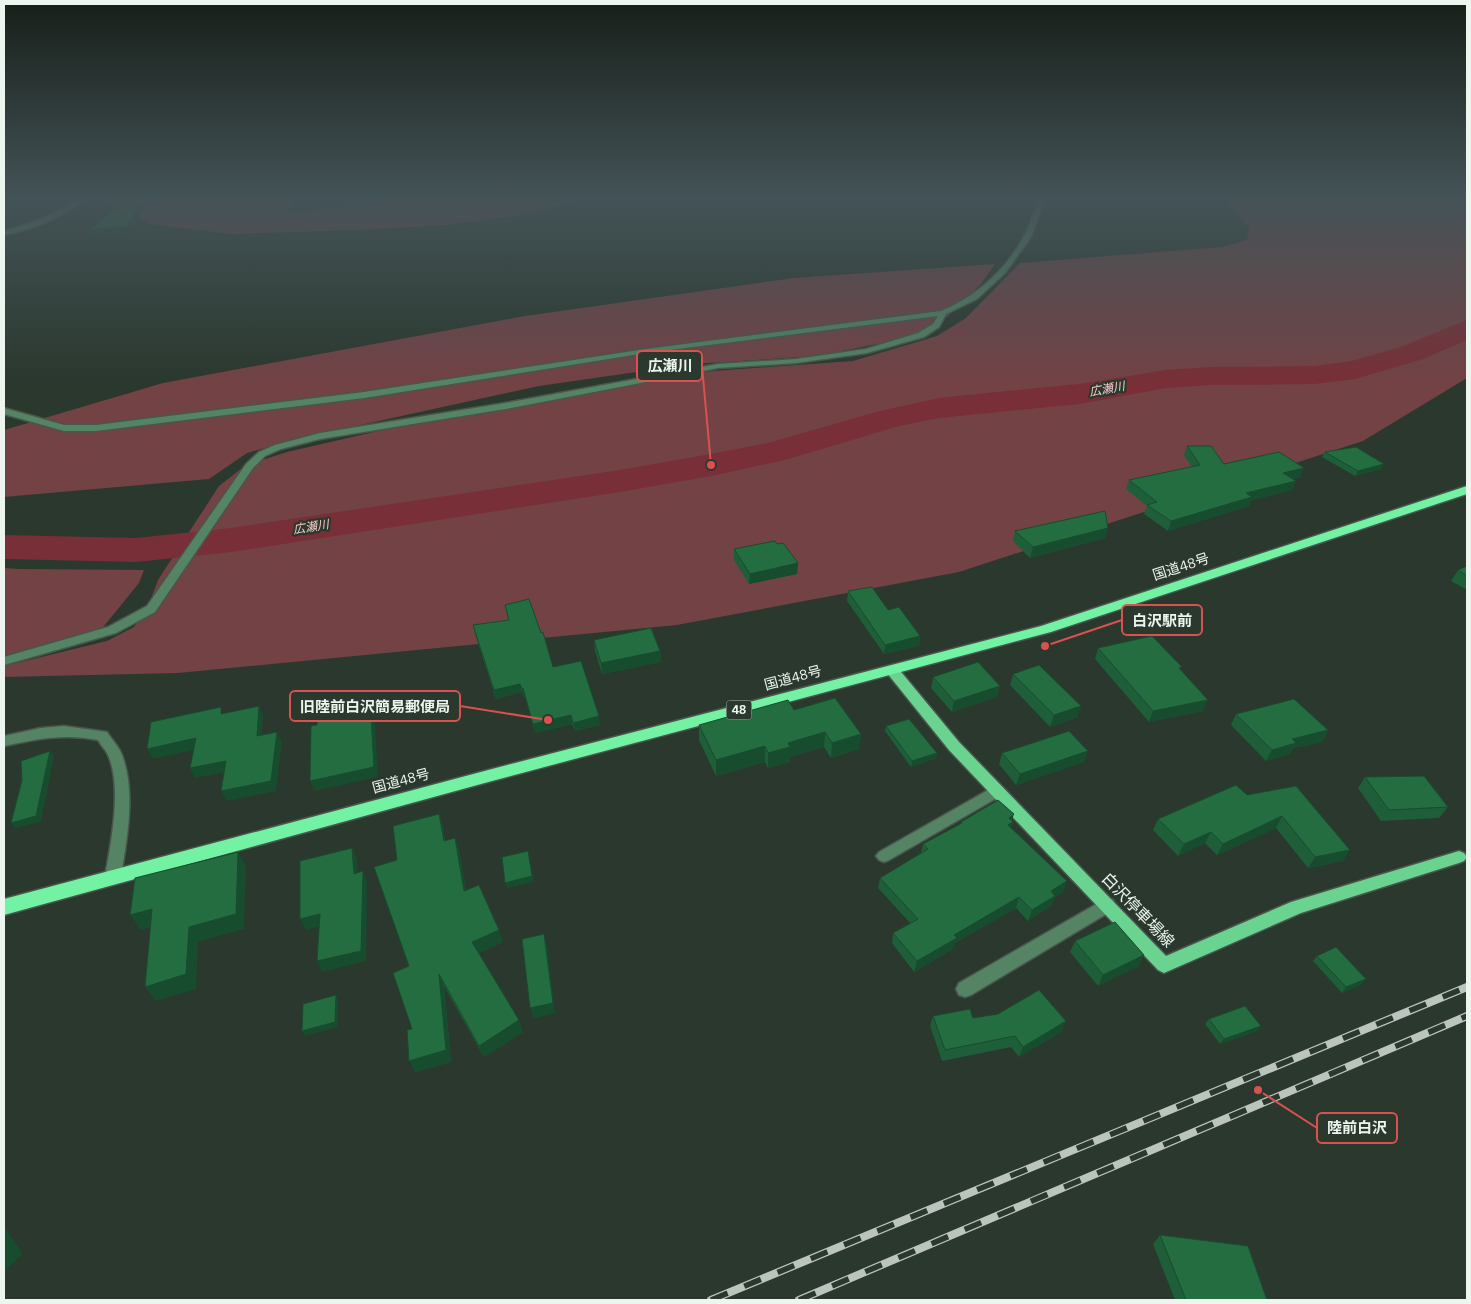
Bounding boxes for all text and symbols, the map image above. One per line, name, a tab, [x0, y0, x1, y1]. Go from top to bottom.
callout: 広瀬川	[637, 351, 702, 381]
text: 広瀬川	[647, 357, 693, 375]
water label: 広瀬川	[1088, 379, 1128, 399]
water label: 広瀬川	[292, 517, 332, 537]
street label: 国道48号	[1151, 550, 1211, 584]
callout: 白沢駅前	[1122, 605, 1202, 635]
text: 白沢駅前	[1132, 612, 1192, 630]
street label: 国道48号	[763, 662, 823, 694]
callout: 旧陸前白沢簡易郵便局	[290, 691, 460, 721]
text: 旧陸前白沢簡易郵便局	[300, 698, 450, 716]
road number: 48	[726, 700, 752, 720]
street label: 国道48号	[371, 765, 431, 797]
street label: 白沢停車場線	[1098, 869, 1178, 951]
callout: 陸前白沢	[1317, 1113, 1397, 1143]
text: 陸前白沢	[1327, 1119, 1387, 1137]

